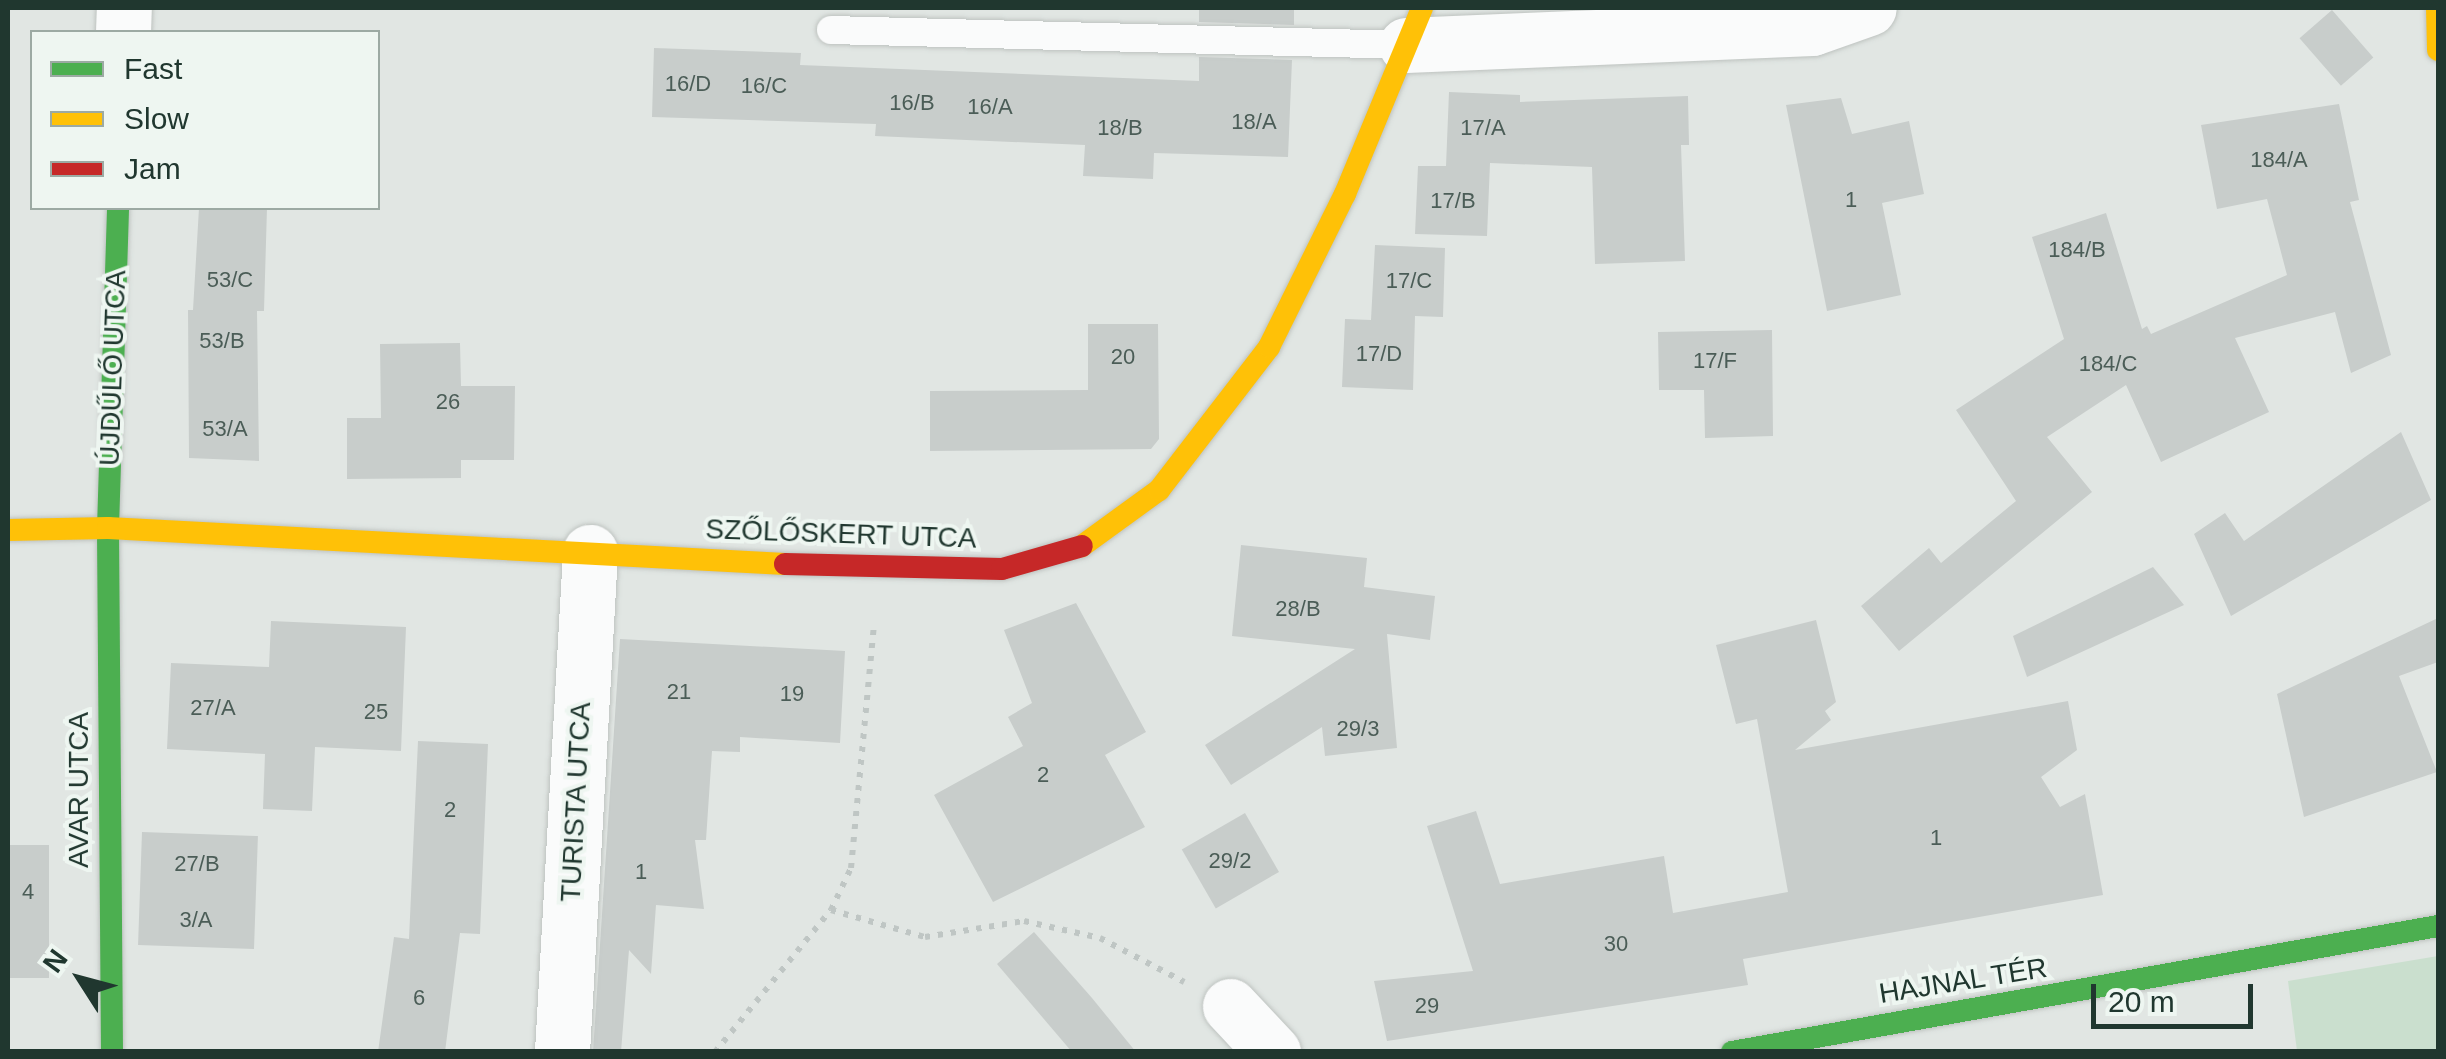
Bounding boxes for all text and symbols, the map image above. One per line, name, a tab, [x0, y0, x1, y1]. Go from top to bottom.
legend	[30, 30, 380, 210]
text: Fast	[124, 52, 182, 85]
house number: 16/D	[665, 71, 711, 97]
house number: 16/C	[741, 73, 787, 99]
house number: 16/B	[889, 90, 935, 116]
house number: 16/A	[967, 94, 1013, 120]
text: Slow	[124, 102, 189, 135]
house number: 18/A	[1231, 109, 1277, 135]
house number: 18/B	[1097, 115, 1143, 141]
house number: 17/A	[1460, 115, 1506, 141]
house number: 184/A	[2250, 147, 2308, 173]
text: Jam	[124, 152, 181, 185]
house number: 1	[1845, 187, 1857, 213]
house number: 17/B	[1430, 188, 1476, 214]
house number: 184/B	[2048, 237, 2106, 263]
house number: 53/C	[207, 267, 253, 293]
house number: 17/C	[1386, 268, 1432, 294]
street label: ÚJDŰLŐ UTCA	[93, 269, 133, 467]
house number: 53/B	[199, 328, 245, 354]
house number: 17/D	[1356, 341, 1402, 367]
house number: 20	[1111, 344, 1135, 370]
house number: 17/F	[1693, 348, 1737, 374]
house number: 184/C	[2079, 351, 2137, 377]
house number: 26	[436, 389, 460, 415]
house number: 53/A	[202, 416, 248, 442]
street label: SZŐLŐSKERT UTCA	[705, 512, 977, 556]
house number: 28/B	[1275, 596, 1321, 622]
house number: 21	[667, 679, 691, 705]
house number: 19	[780, 681, 804, 707]
house number: 27/A	[190, 695, 236, 721]
house number: 25	[364, 699, 388, 725]
street label: TURISTA UTCA	[554, 700, 598, 904]
street label: AVAR UTCA	[62, 712, 96, 868]
house number: 29/3	[1337, 716, 1379, 742]
house number: 2	[1037, 762, 1049, 788]
house number: 2	[444, 797, 456, 823]
house number: 1	[1930, 825, 1942, 851]
house number: 29/2	[1209, 848, 1251, 874]
house number: 27/B	[174, 851, 220, 877]
house number: 1	[635, 859, 647, 885]
house number: 4	[22, 879, 34, 905]
house number: 3/A	[179, 907, 213, 933]
north arrow	[30, 929, 130, 1029]
house number: 30	[1604, 931, 1628, 957]
text: N	[37, 944, 74, 978]
street label: HAJNAL TÉR	[1876, 951, 2050, 1011]
scale bar	[2096, 964, 2258, 1026]
house number: 6	[413, 985, 425, 1011]
text: 20 m	[2108, 985, 2175, 1018]
house number: 29	[1415, 993, 1439, 1019]

